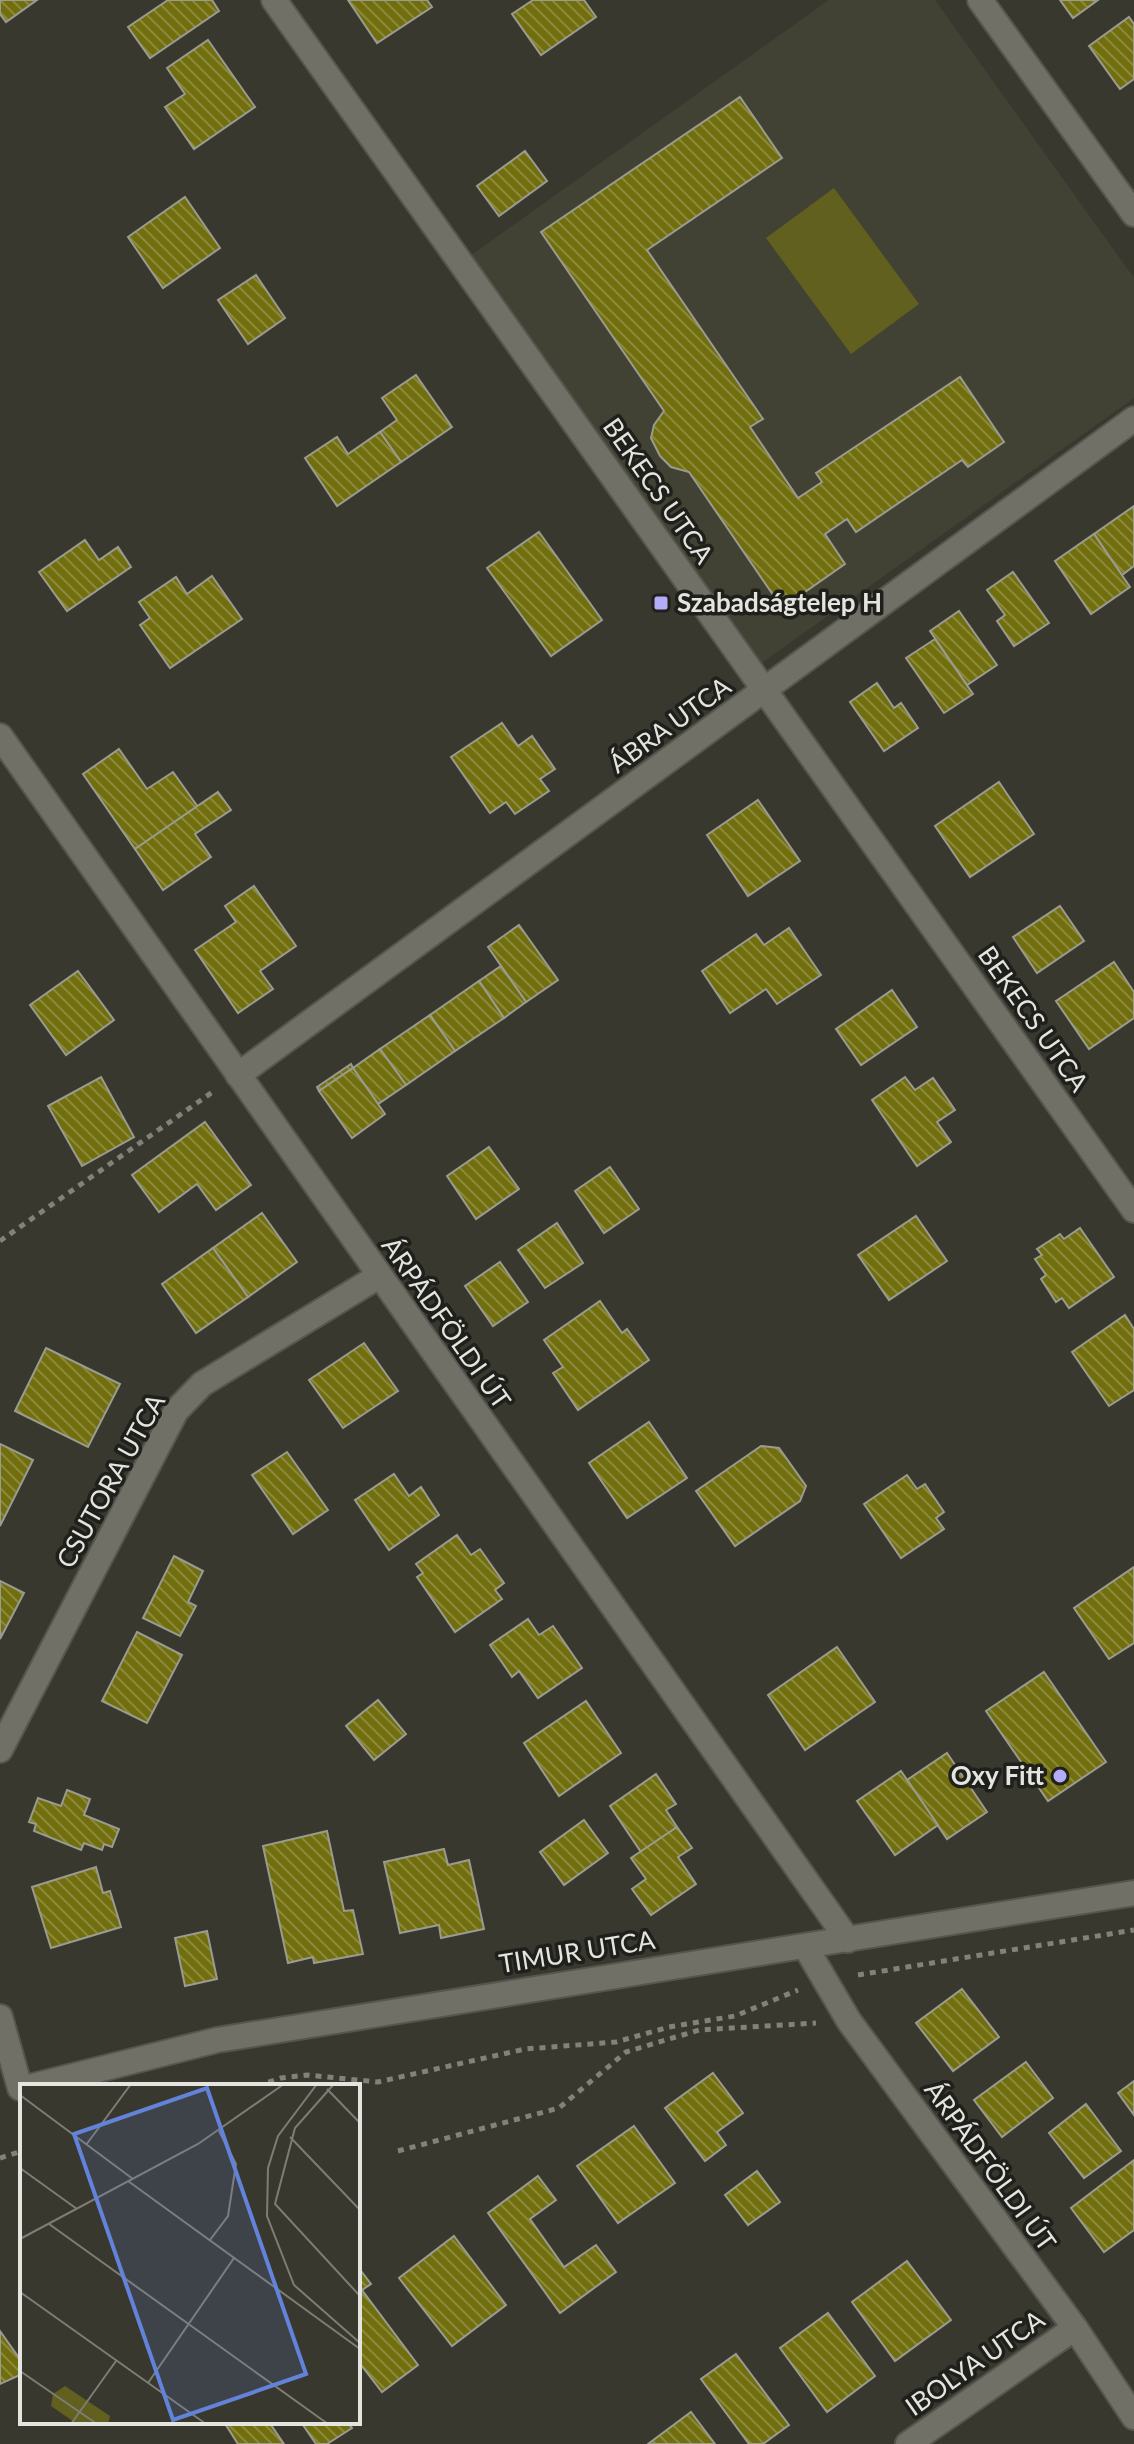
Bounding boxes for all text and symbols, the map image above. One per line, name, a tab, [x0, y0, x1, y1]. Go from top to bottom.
street label: BEKECS UTCA	[597, 411, 721, 570]
place label: Szabadságtelep H	[677, 586, 882, 618]
marker: Szabadságtelep H	[652, 594, 670, 612]
street label: ÁBRA UTCA	[602, 669, 737, 779]
street label: BEKECS UTCA	[972, 939, 1096, 1098]
street label: ÁRPÁDFÖLDI ÚT	[376, 1230, 518, 1415]
street label: CSUTORA UTCA	[49, 1387, 171, 1573]
place label: Oxy Fitt	[951, 1759, 1045, 1791]
marker: Oxy Fitt	[1051, 1767, 1069, 1785]
street label: TIMUR UTCA	[497, 1923, 657, 1979]
street label: ÁRPÁDFÖLDI ÚT	[918, 2074, 1063, 2257]
inset map	[20, 2084, 360, 2424]
street label: IBOLYA UTCA	[899, 2302, 1050, 2422]

